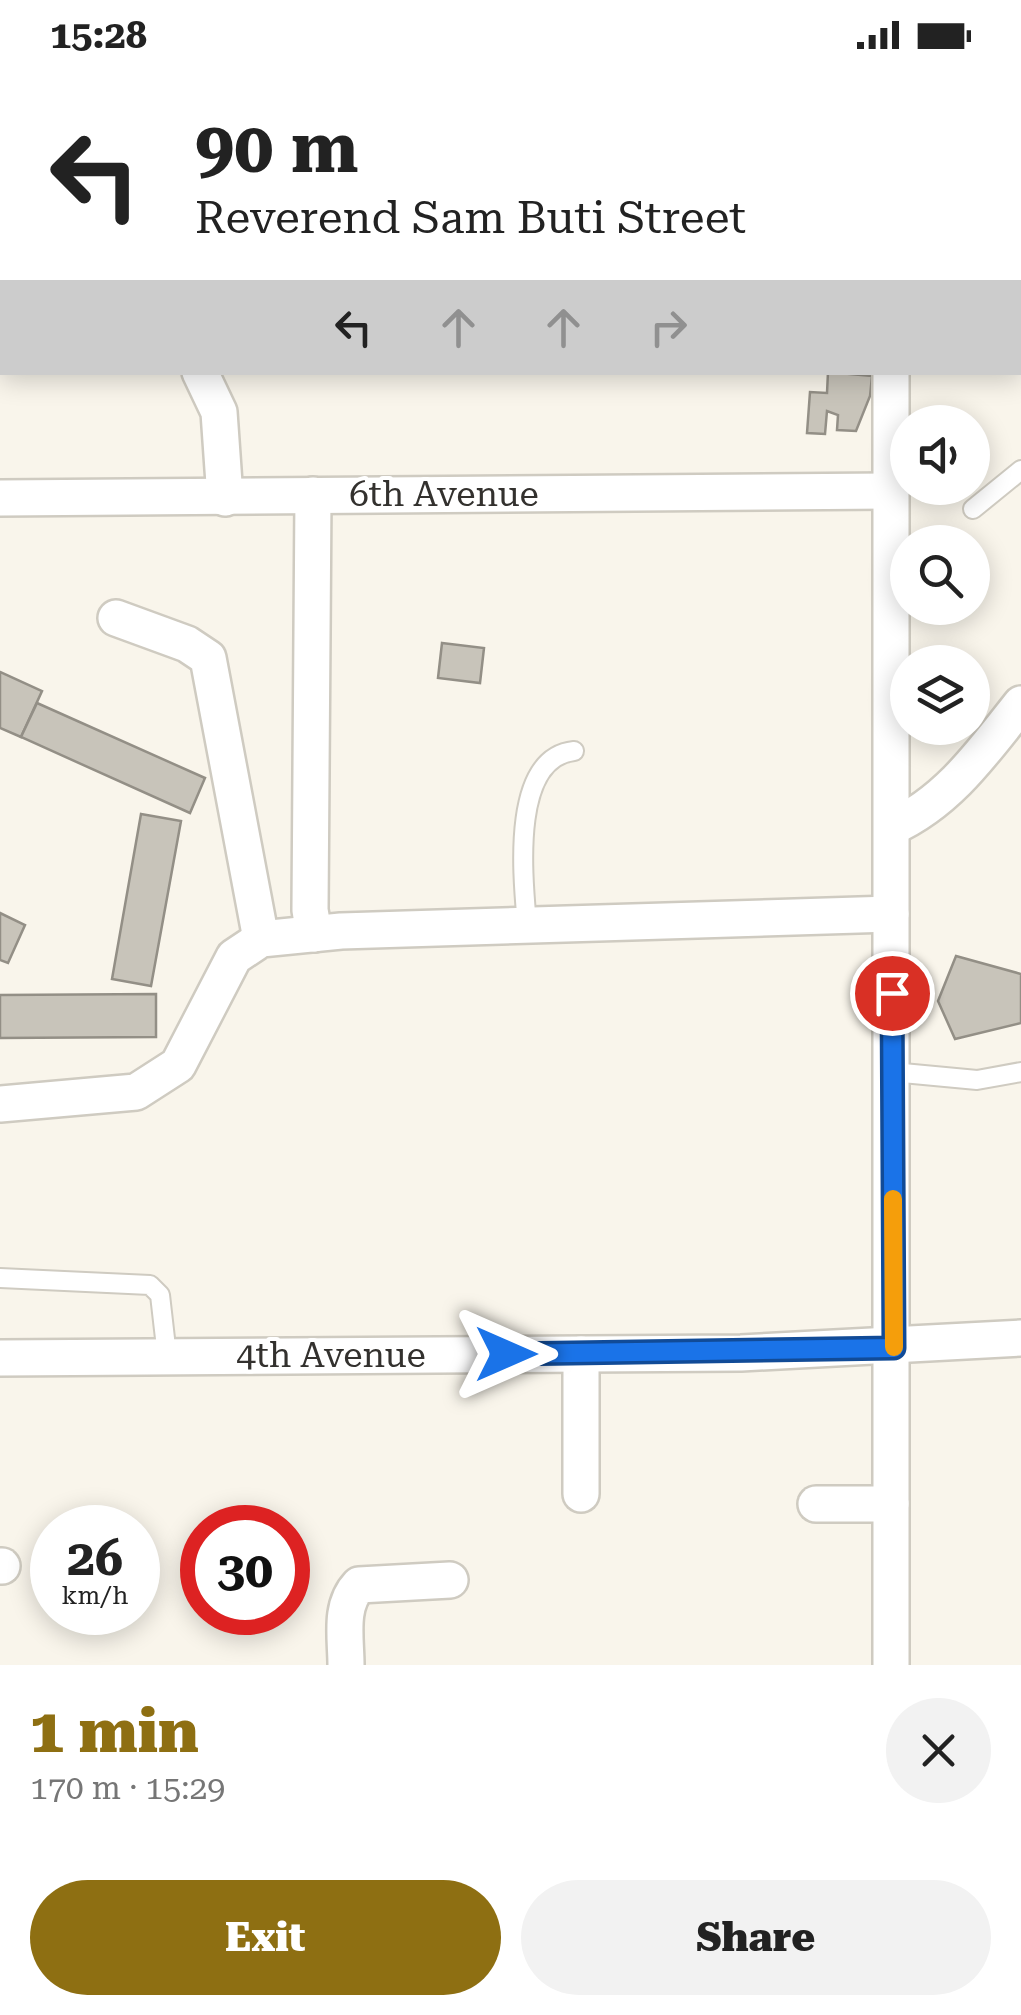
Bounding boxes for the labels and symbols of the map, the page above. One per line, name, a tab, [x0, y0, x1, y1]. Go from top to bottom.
street label: 6th Avenue	[349, 474, 539, 515]
pin	[850, 951, 935, 1036]
position arrow	[454, 1302, 558, 1406]
street label: 4th Avenue	[236, 1335, 426, 1376]
speed limit sign: 30	[180, 1505, 310, 1635]

